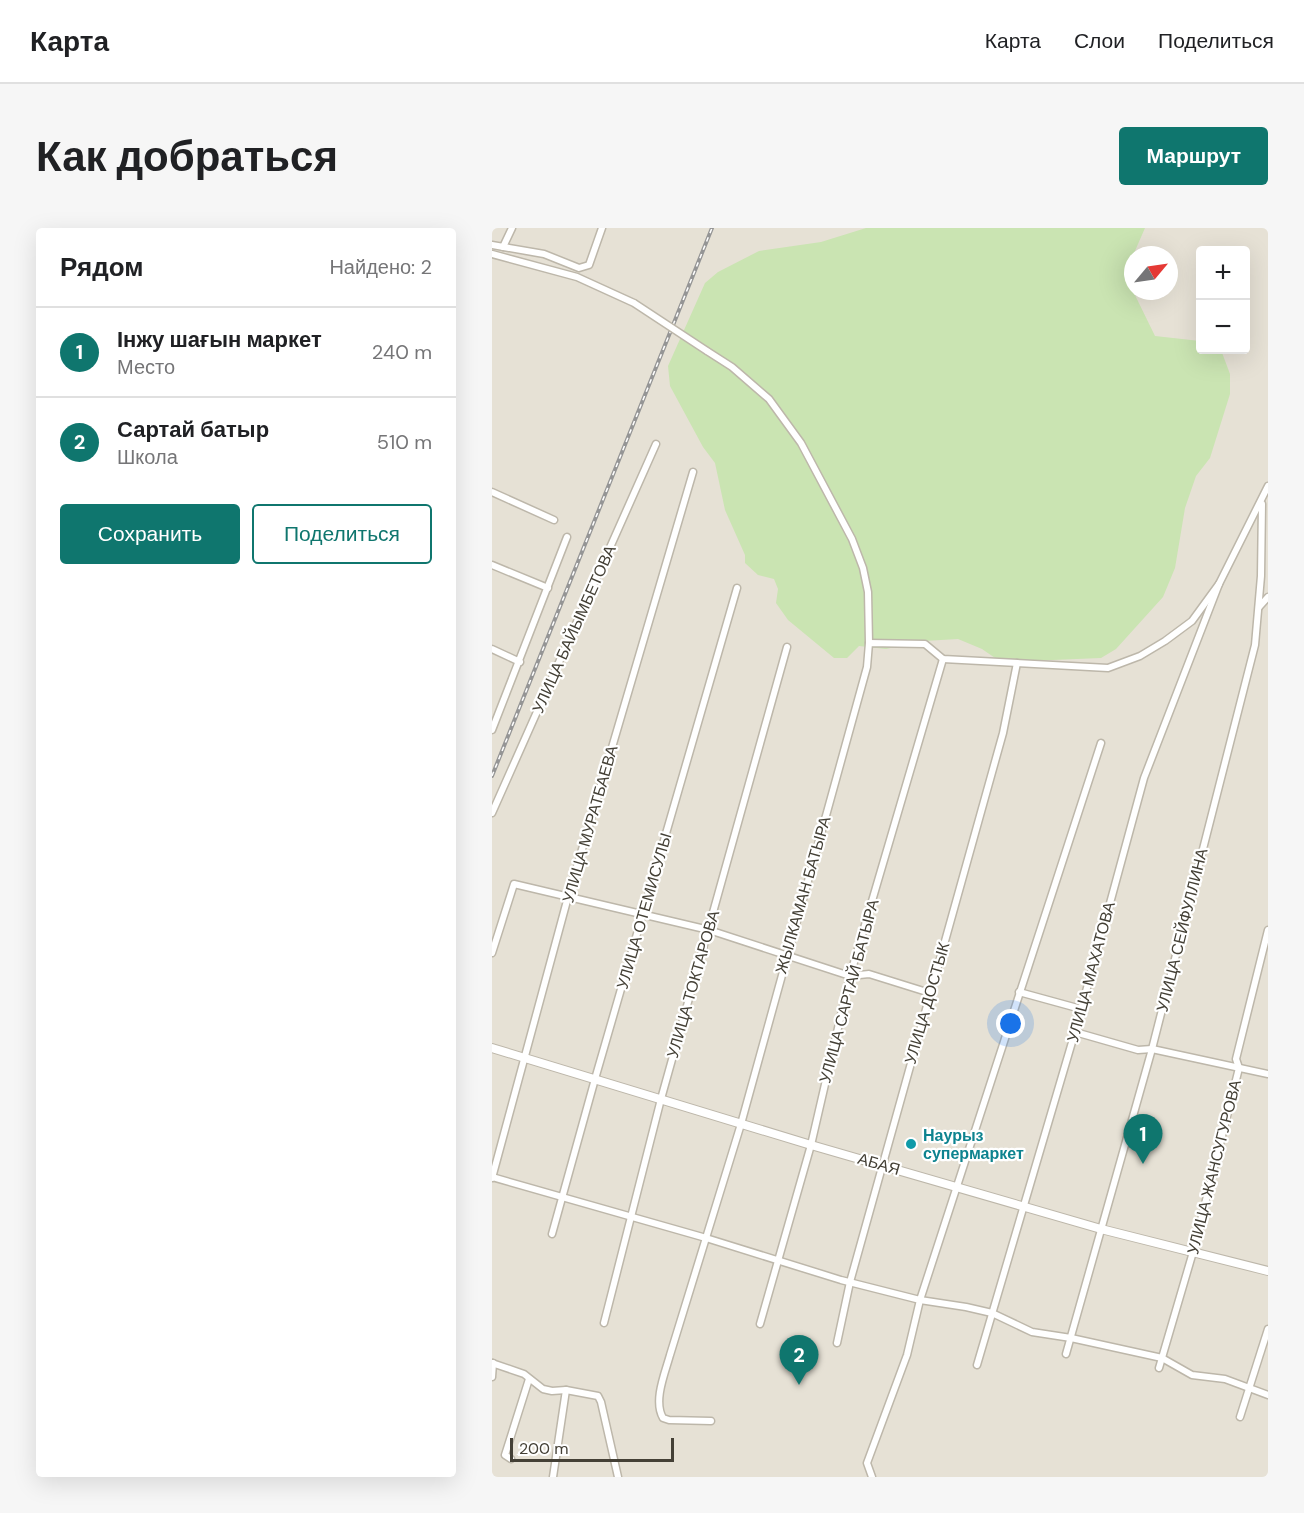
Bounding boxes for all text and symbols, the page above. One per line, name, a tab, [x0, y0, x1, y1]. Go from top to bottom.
text: Карта	[30, 23, 109, 60]
text: Карта	[985, 27, 1041, 55]
text: Слои	[1074, 27, 1125, 55]
text: Поделиться	[1158, 27, 1274, 55]
button: Маршрут	[1119, 127, 1268, 185]
text: Как добраться	[36, 129, 338, 184]
north arrow	[1124, 246, 1178, 300]
map controls	[1196, 246, 1250, 354]
button: +	[1196, 246, 1250, 300]
text: Рядом	[60, 250, 143, 284]
text: Найдено: 2	[329, 254, 432, 280]
button: −	[1196, 300, 1250, 354]
text: Інжу шағын маркет	[117, 325, 322, 354]
text: 1	[76, 339, 83, 365]
text: 240 m	[372, 339, 432, 365]
text: Место	[117, 354, 175, 380]
text: Сартай батыр	[117, 415, 269, 444]
text: 2	[74, 429, 85, 455]
text: 510 m	[377, 429, 432, 455]
text: Школа	[117, 444, 178, 470]
button: Сохранить	[60, 504, 240, 564]
button: Поделиться	[252, 504, 432, 564]
street label: УЛИЦА БАЙЫМБЕТОВА	[527, 541, 621, 716]
street label: УЛИЦА МУРАТБАЕВА	[557, 742, 623, 905]
street label: ЖЫЛКАМАН БАТЫРА	[770, 813, 836, 976]
street label: УЛИЦА ОТЕМИСУЛЫ	[612, 831, 676, 991]
street label: УЛИЦА СЕЙФУЛЛИНА	[1151, 846, 1213, 1014]
street label: УЛИЦА САРТАЙ БАТЫРА	[814, 896, 884, 1085]
street label: УЛИЦА МАХАТОВА	[1062, 899, 1120, 1045]
street label: УЛИЦА ТОКТАРОВА	[662, 907, 724, 1060]
street label: УЛИЦА ДОСТЫК	[900, 939, 955, 1066]
your location	[996, 1009, 1025, 1038]
street label: УЛИЦА ЖАНСУГУРОВА	[1182, 1077, 1246, 1256]
pin: 1	[1124, 1114, 1162, 1164]
place label: Наурыз супермаркет	[923, 1125, 1024, 1164]
marker: Наурыз супермаркет	[904, 1137, 918, 1151]
street label: АБАЯ	[855, 1148, 903, 1180]
pin: 2	[780, 1336, 818, 1385]
scale bar	[510, 1435, 674, 1462]
text: 200 m	[519, 1438, 568, 1459]

